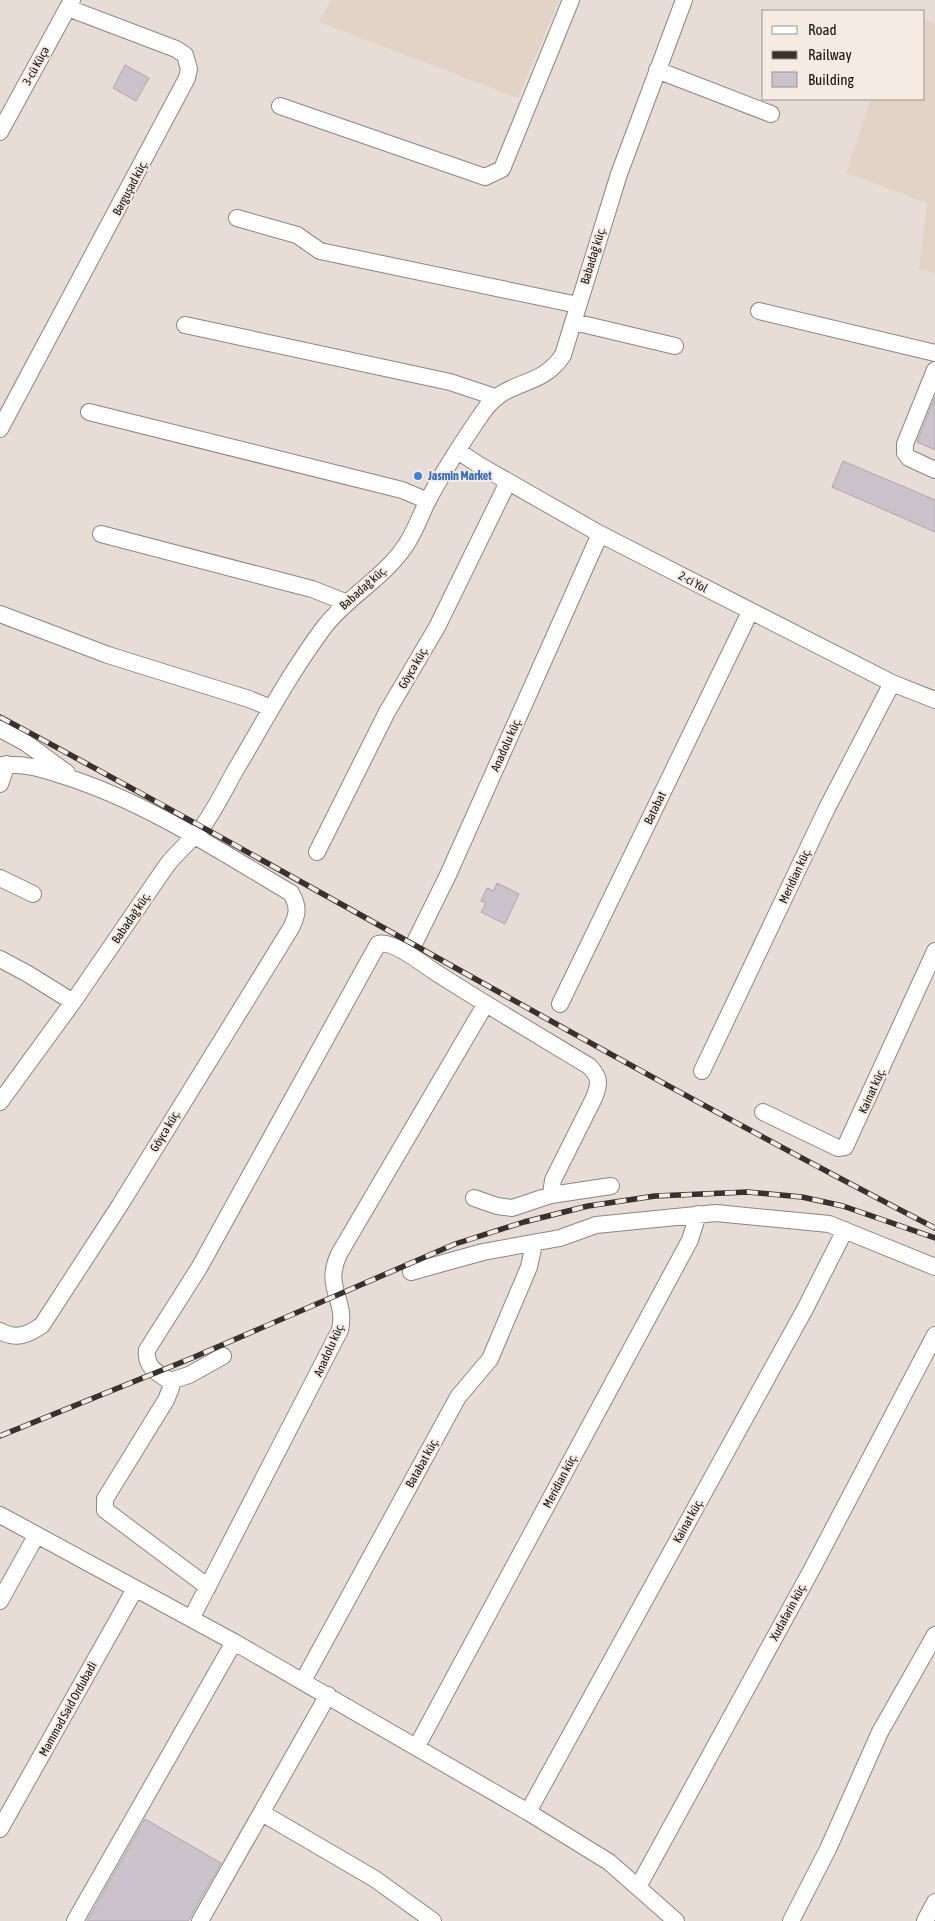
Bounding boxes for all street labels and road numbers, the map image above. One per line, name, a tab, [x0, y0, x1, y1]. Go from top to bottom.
street label: 3-cü Küçə	[20, 44, 52, 88]
street label: Bərguşad küç.	[110, 158, 150, 218]
street label: Babadağ küç.	[578, 226, 608, 286]
street label: Babadağ küç.	[337, 563, 389, 613]
street label: 2-ci Yol	[676, 569, 711, 596]
street label: Göycə küç.	[395, 645, 431, 691]
street label: Anadolu küç.	[488, 716, 524, 774]
street label: Batabat	[641, 789, 669, 827]
street label: Meridian küç.	[776, 846, 814, 906]
street label: Babadağ küç.	[109, 890, 153, 946]
street label: Kainat küç.	[856, 1066, 888, 1116]
street label: Göycə küç.	[147, 1108, 183, 1154]
street label: Anadolu küç.	[311, 1321, 347, 1379]
street label: Batabat küç.	[403, 1436, 441, 1490]
street label: Meridian küç.	[540, 1452, 580, 1510]
street label: Kainat küç.	[670, 1497, 706, 1545]
street label: Xudafərin küç.	[767, 1581, 809, 1643]
street label: Məmməd Səid Ordubadi	[36, 1659, 100, 1759]

